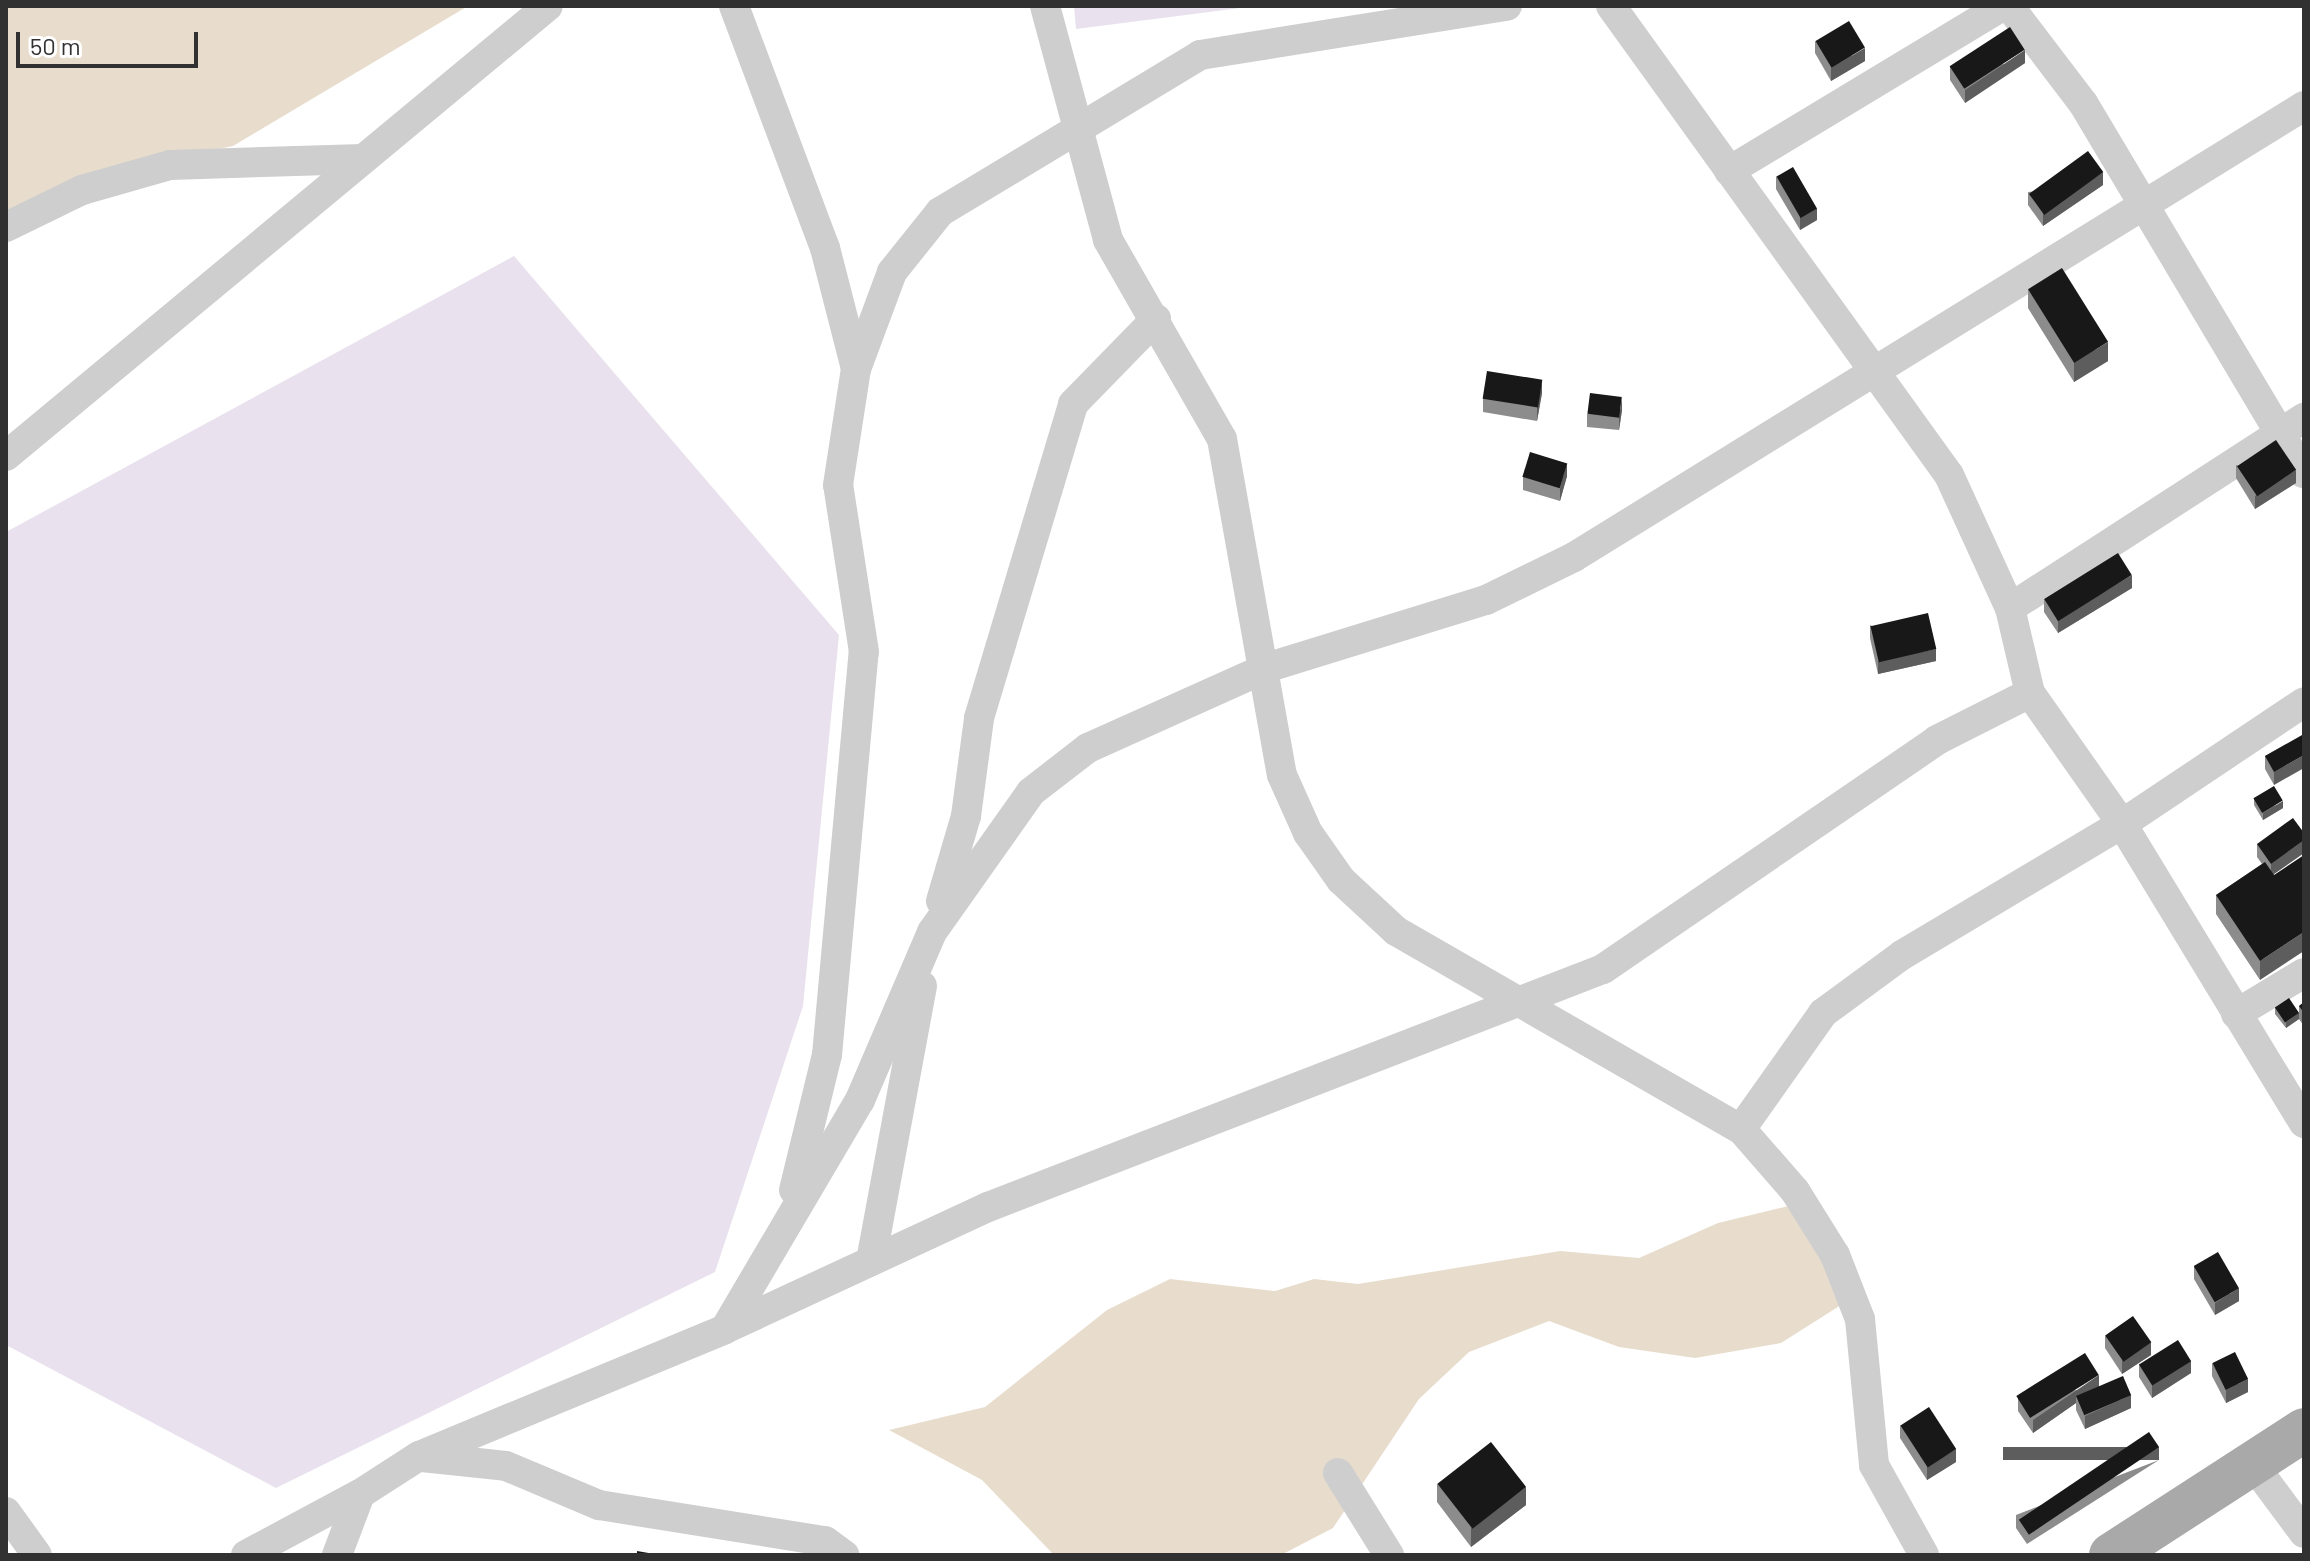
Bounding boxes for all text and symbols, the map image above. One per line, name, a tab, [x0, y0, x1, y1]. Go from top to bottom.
scale bar	[20, 16, 202, 66]
text: 50 m	[30, 31, 81, 60]

